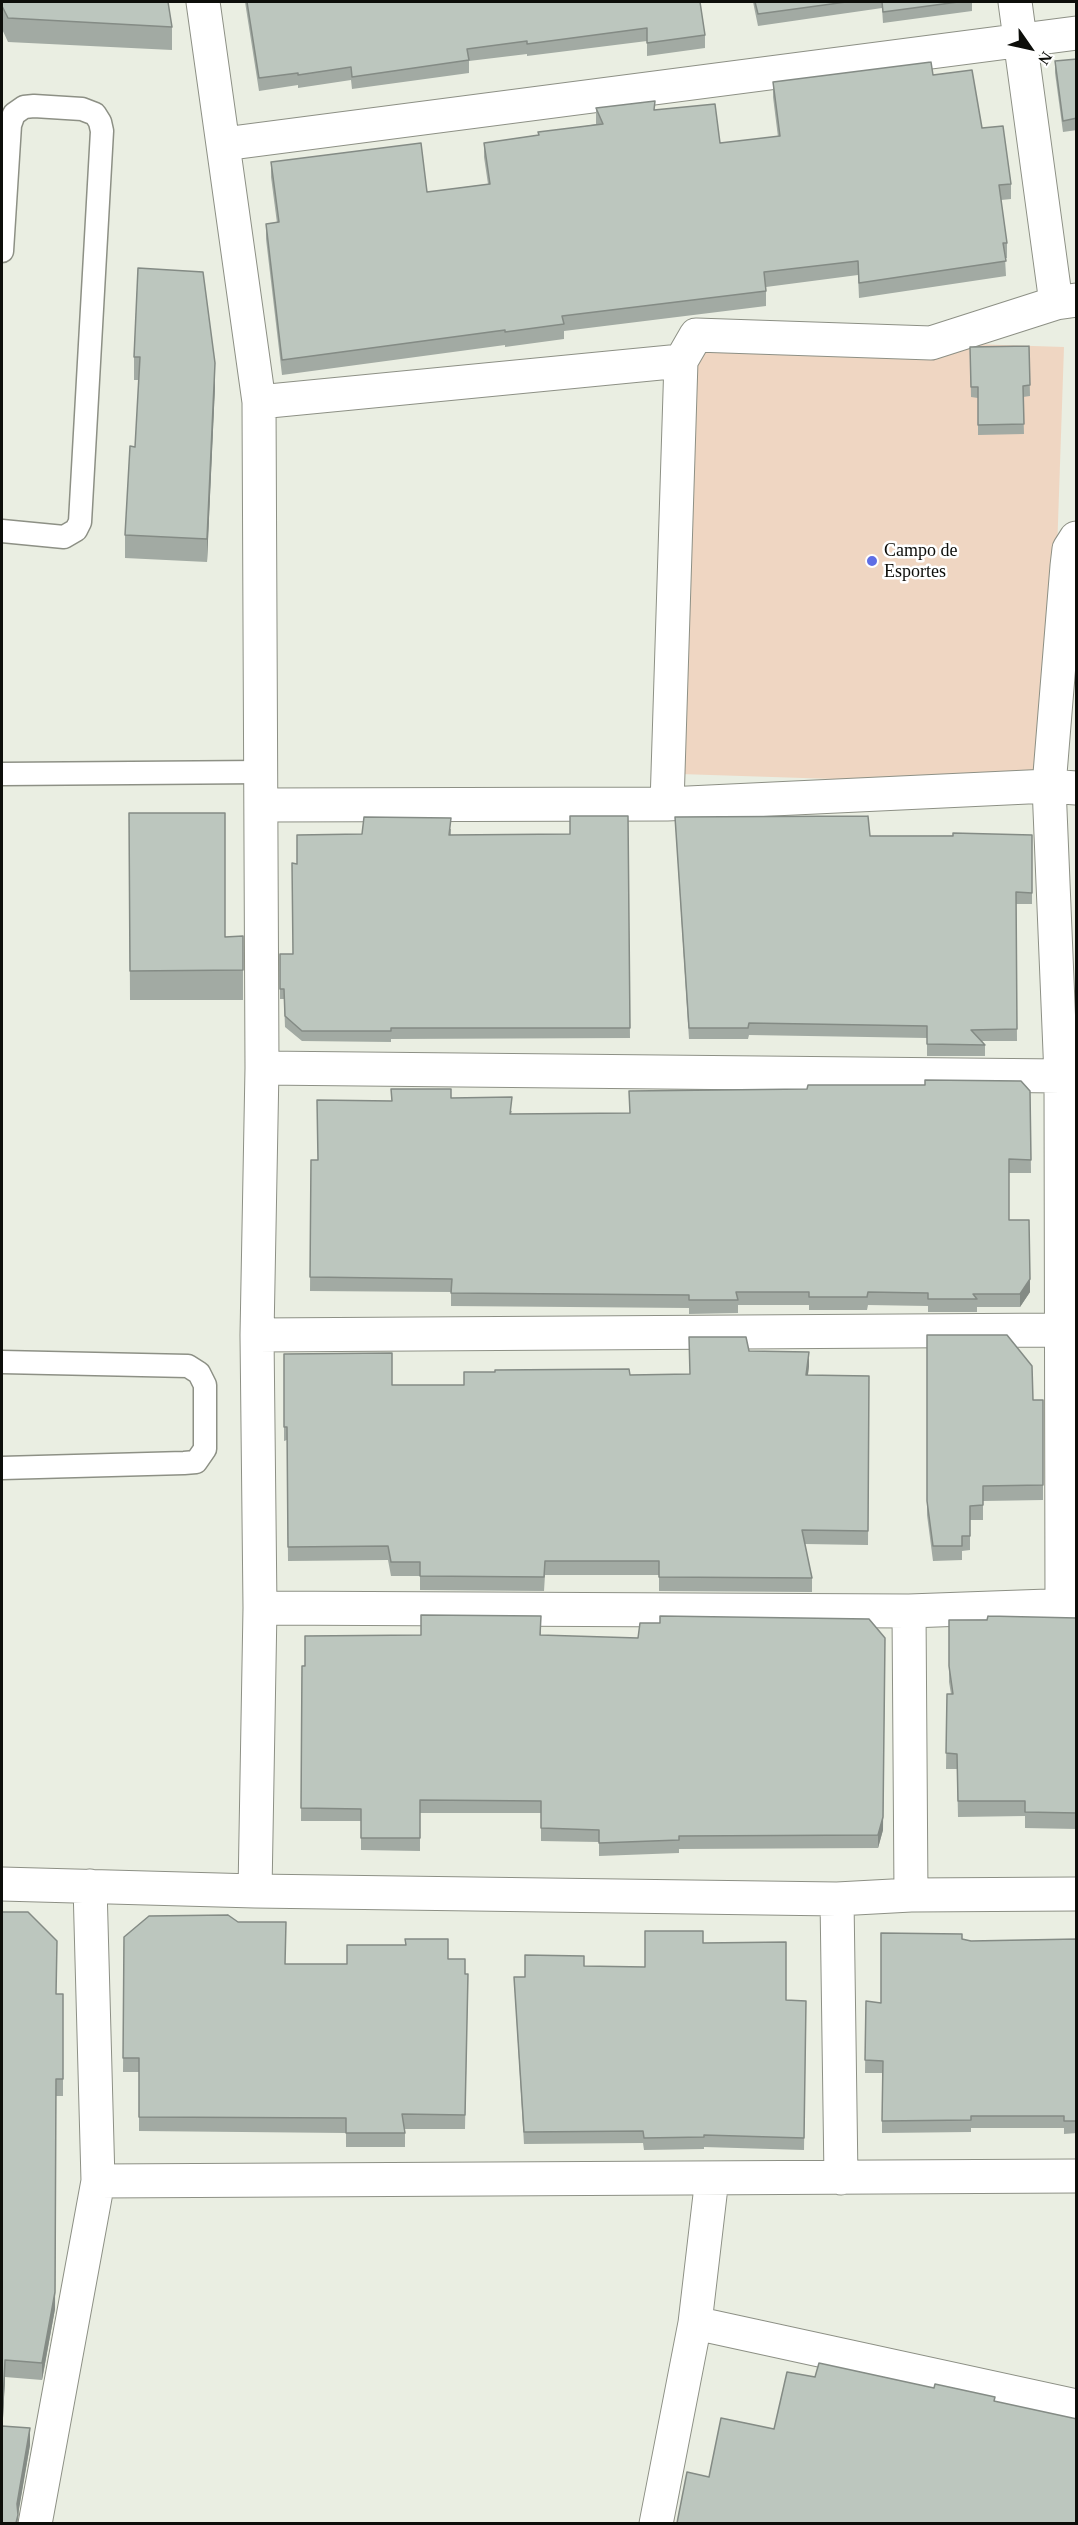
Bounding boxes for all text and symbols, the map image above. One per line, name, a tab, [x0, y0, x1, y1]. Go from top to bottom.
north arrow	[1000, 18, 1060, 78]
text: N	[1035, 49, 1056, 68]
place label: Campo de Esportes	[884, 540, 957, 582]
marker: Campo de Esportes	[865, 554, 879, 568]

